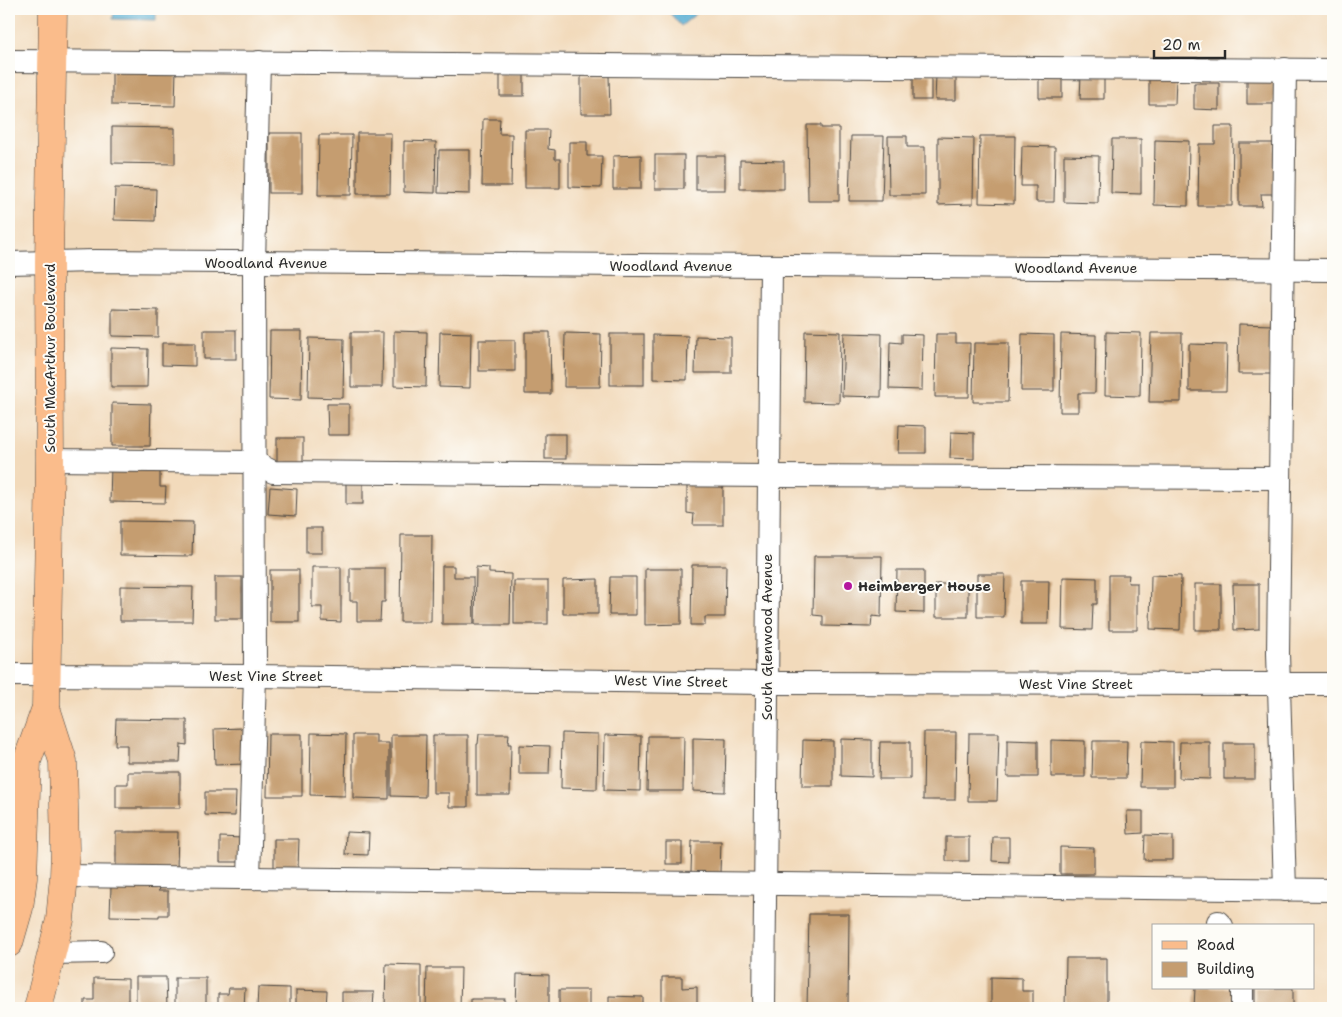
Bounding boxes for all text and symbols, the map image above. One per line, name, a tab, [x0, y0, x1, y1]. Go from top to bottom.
scale bar	[1154, 28, 1226, 60]
text: 20 m	[1162, 35, 1201, 55]
street label: Woodland Avenue	[204, 254, 328, 272]
street label: Woodland Avenue	[609, 257, 733, 275]
street label: Woodland Avenue	[1014, 259, 1138, 277]
street label: South MacArthur Boulevard	[41, 263, 59, 453]
street label: South Glenwood Avenue	[758, 554, 776, 720]
place label: Heimberger House	[858, 577, 991, 595]
marker: Heimberger House	[842, 580, 854, 592]
street label: West Vine Street	[209, 667, 323, 685]
street label: West Vine Street	[614, 671, 728, 691]
street label: West Vine Street	[1019, 675, 1133, 693]
legend	[1152, 924, 1314, 990]
text: Road	[1197, 935, 1235, 955]
text: Building	[1197, 959, 1254, 979]

